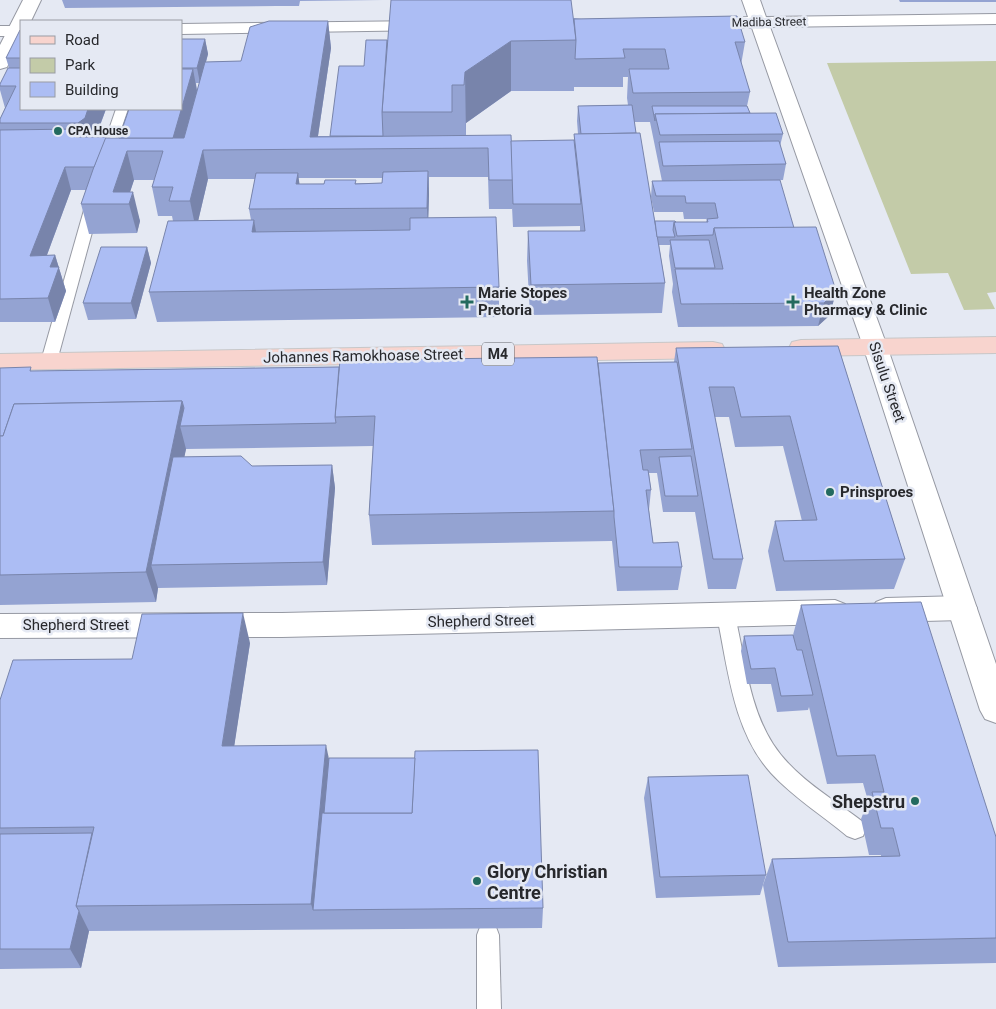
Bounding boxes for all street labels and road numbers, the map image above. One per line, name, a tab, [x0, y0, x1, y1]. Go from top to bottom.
street label: Madiba Street	[732, 14, 806, 30]
street label: Sisulu Street	[865, 339, 909, 425]
road number: M4	[482, 342, 514, 366]
street label: Johannes Ramokhoase Street	[263, 345, 463, 367]
street label: Shepherd Street	[428, 611, 534, 631]
street label: Shepherd Street	[23, 616, 129, 634]

